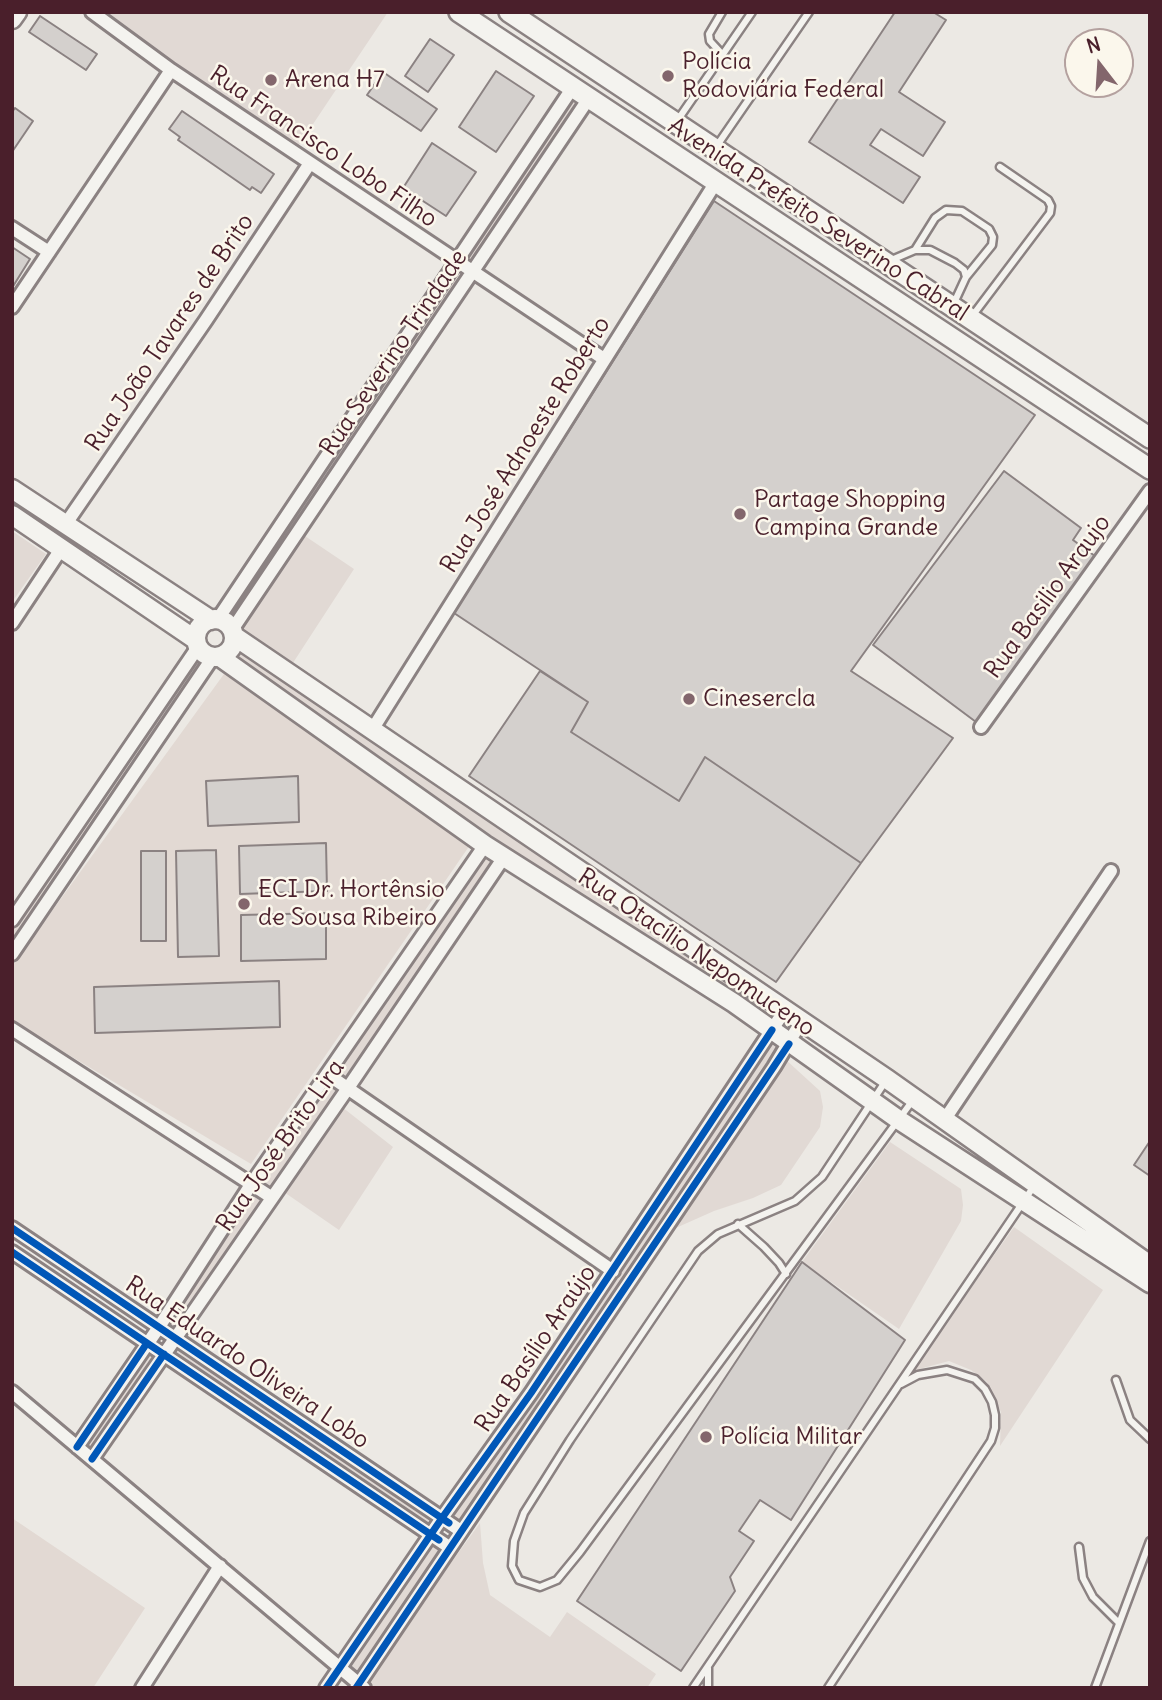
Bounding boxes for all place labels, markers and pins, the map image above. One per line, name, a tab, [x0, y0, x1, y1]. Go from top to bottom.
place label: Polícia Rodoviária Federal	[682, 48, 884, 104]
place label: Arena H7	[285, 66, 385, 94]
marker: Polícia Rodoviária Federal	[660, 68, 676, 84]
marker: Arena H7	[263, 72, 279, 88]
place label: Partage Shopping Campina Grande	[754, 486, 946, 542]
marker: Partage Shopping Campina Grande	[732, 506, 748, 522]
place label: Cinesercla	[703, 685, 816, 713]
marker: Cinesercla	[681, 691, 697, 707]
place label: ECI Dr. Hortênsio de Sousa Ribeiro	[258, 876, 445, 932]
marker: ECI Dr. Hortênsio de Sousa Ribeiro	[236, 896, 252, 912]
place label: Polícia Militar	[720, 1423, 862, 1451]
marker: Polícia Militar	[698, 1429, 714, 1445]

